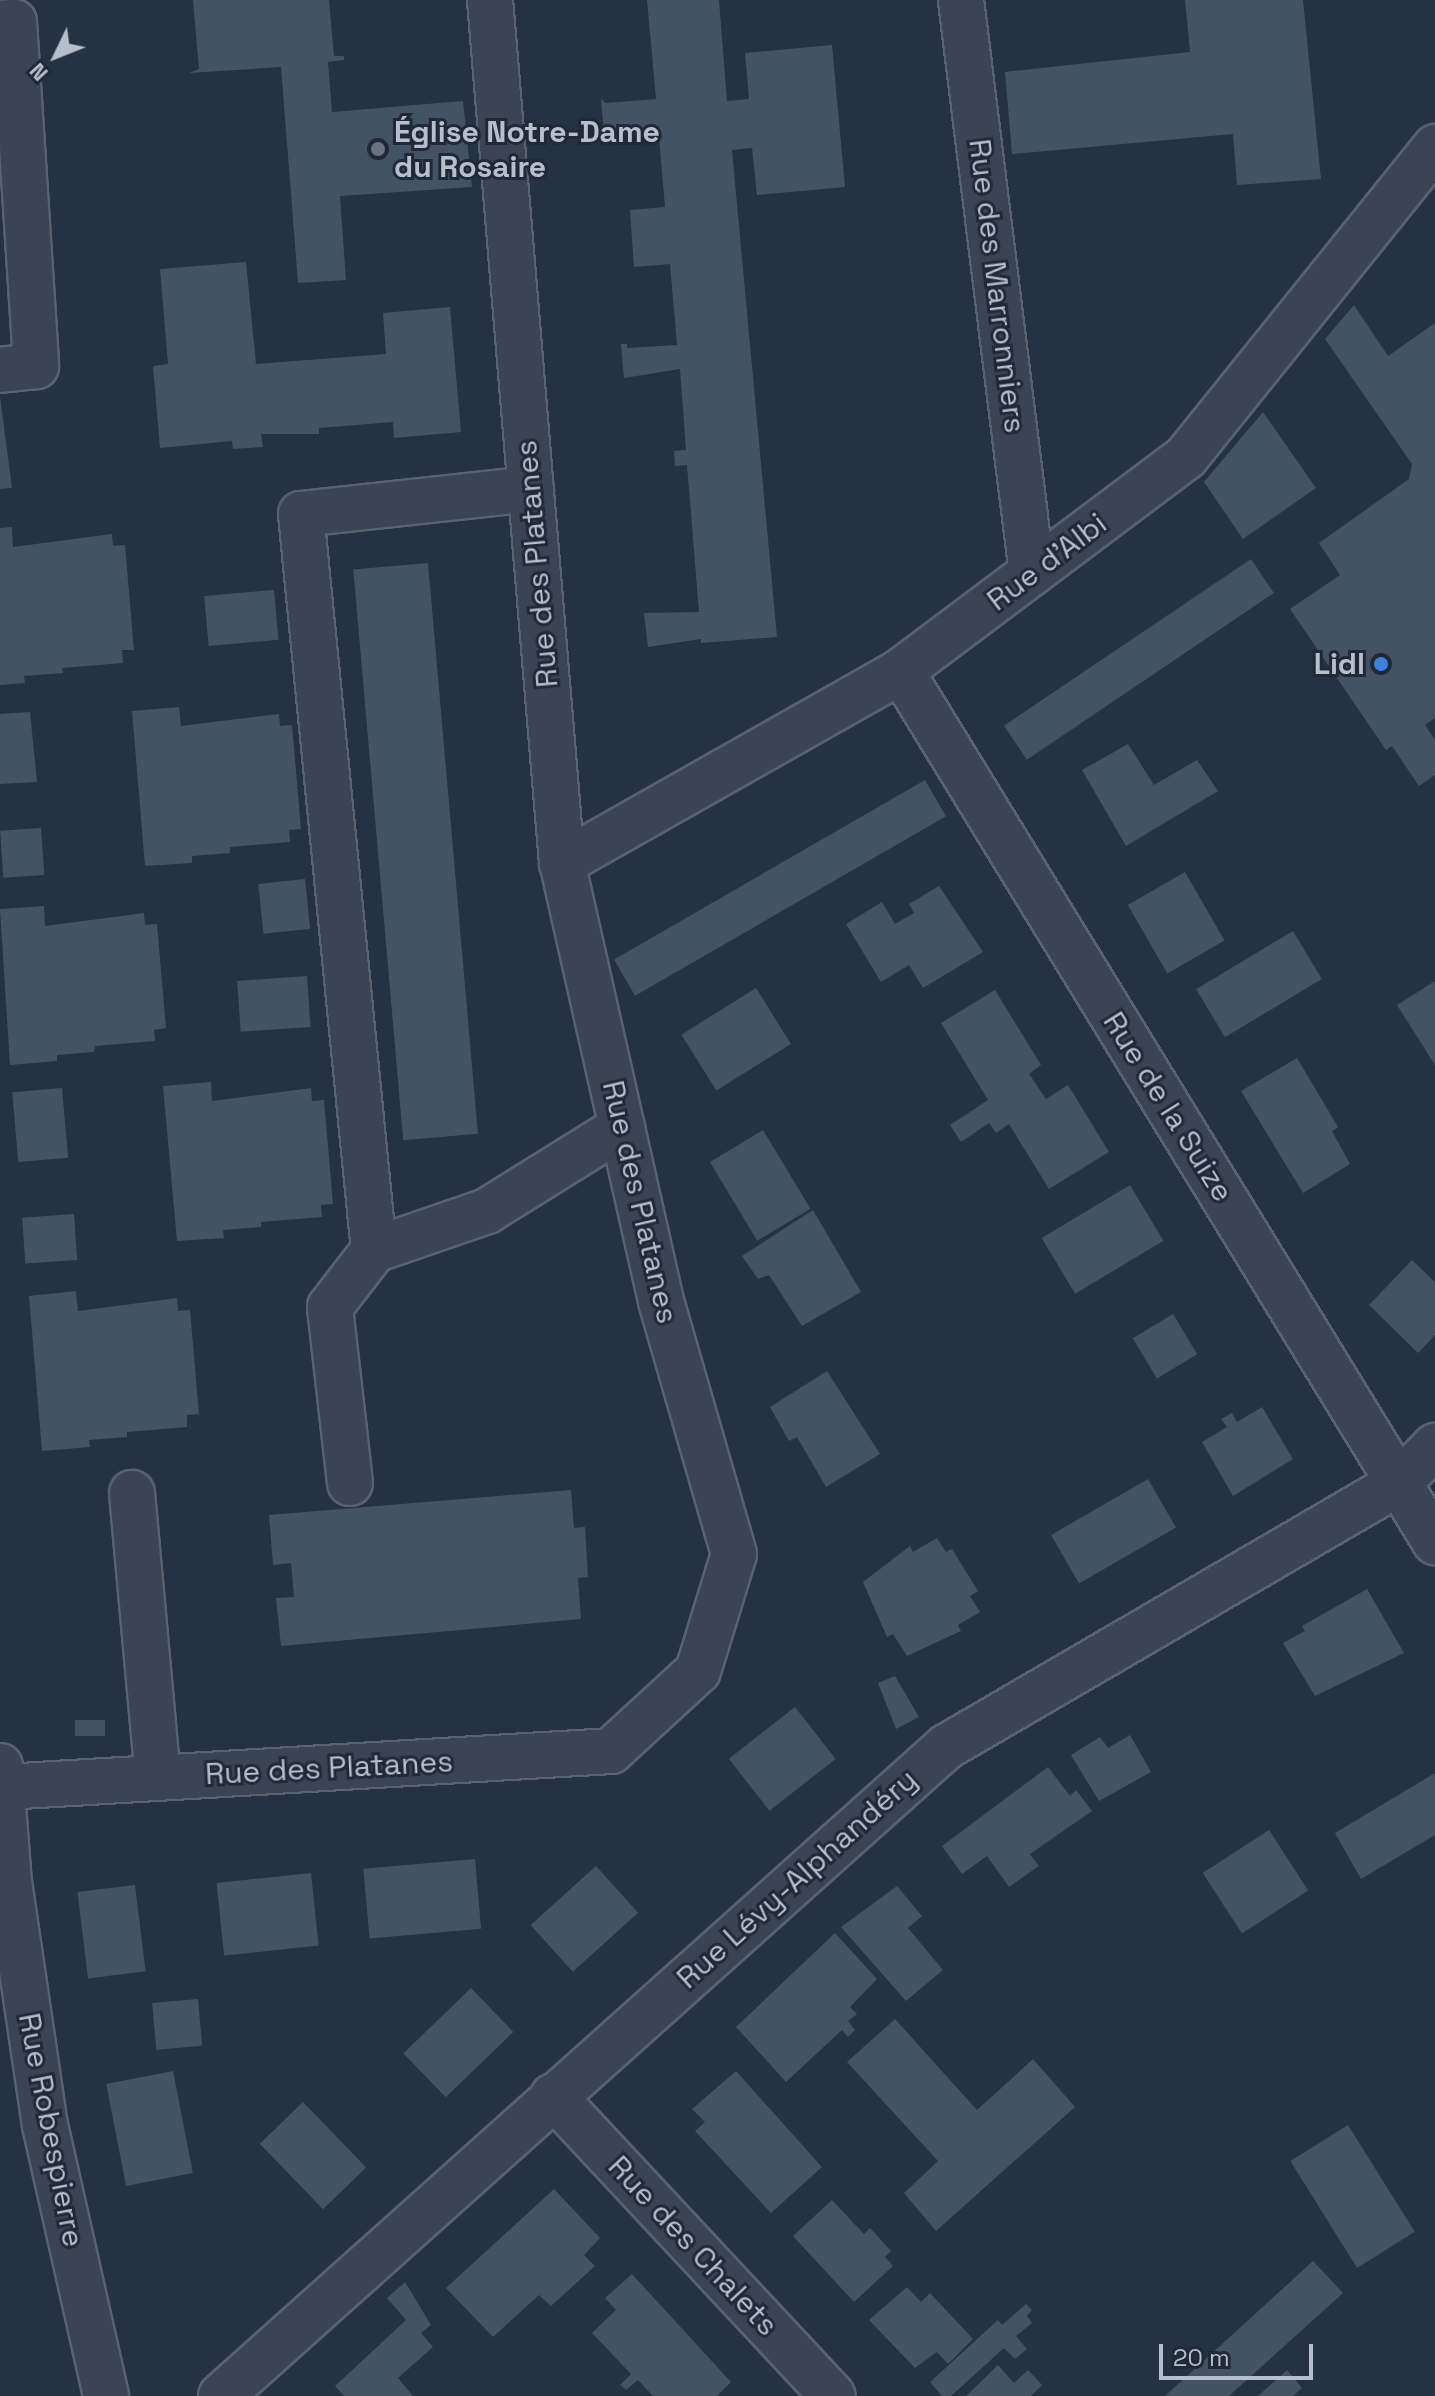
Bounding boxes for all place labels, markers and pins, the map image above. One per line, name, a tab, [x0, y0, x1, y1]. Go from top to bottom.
place label: Église Notre-Dame du Rosaire	[394, 114, 660, 184]
marker: Église Notre-Dame du Rosaire	[369, 140, 387, 158]
place label: Lidl	[1314, 646, 1365, 682]
marker: Lidl	[1372, 655, 1390, 673]

